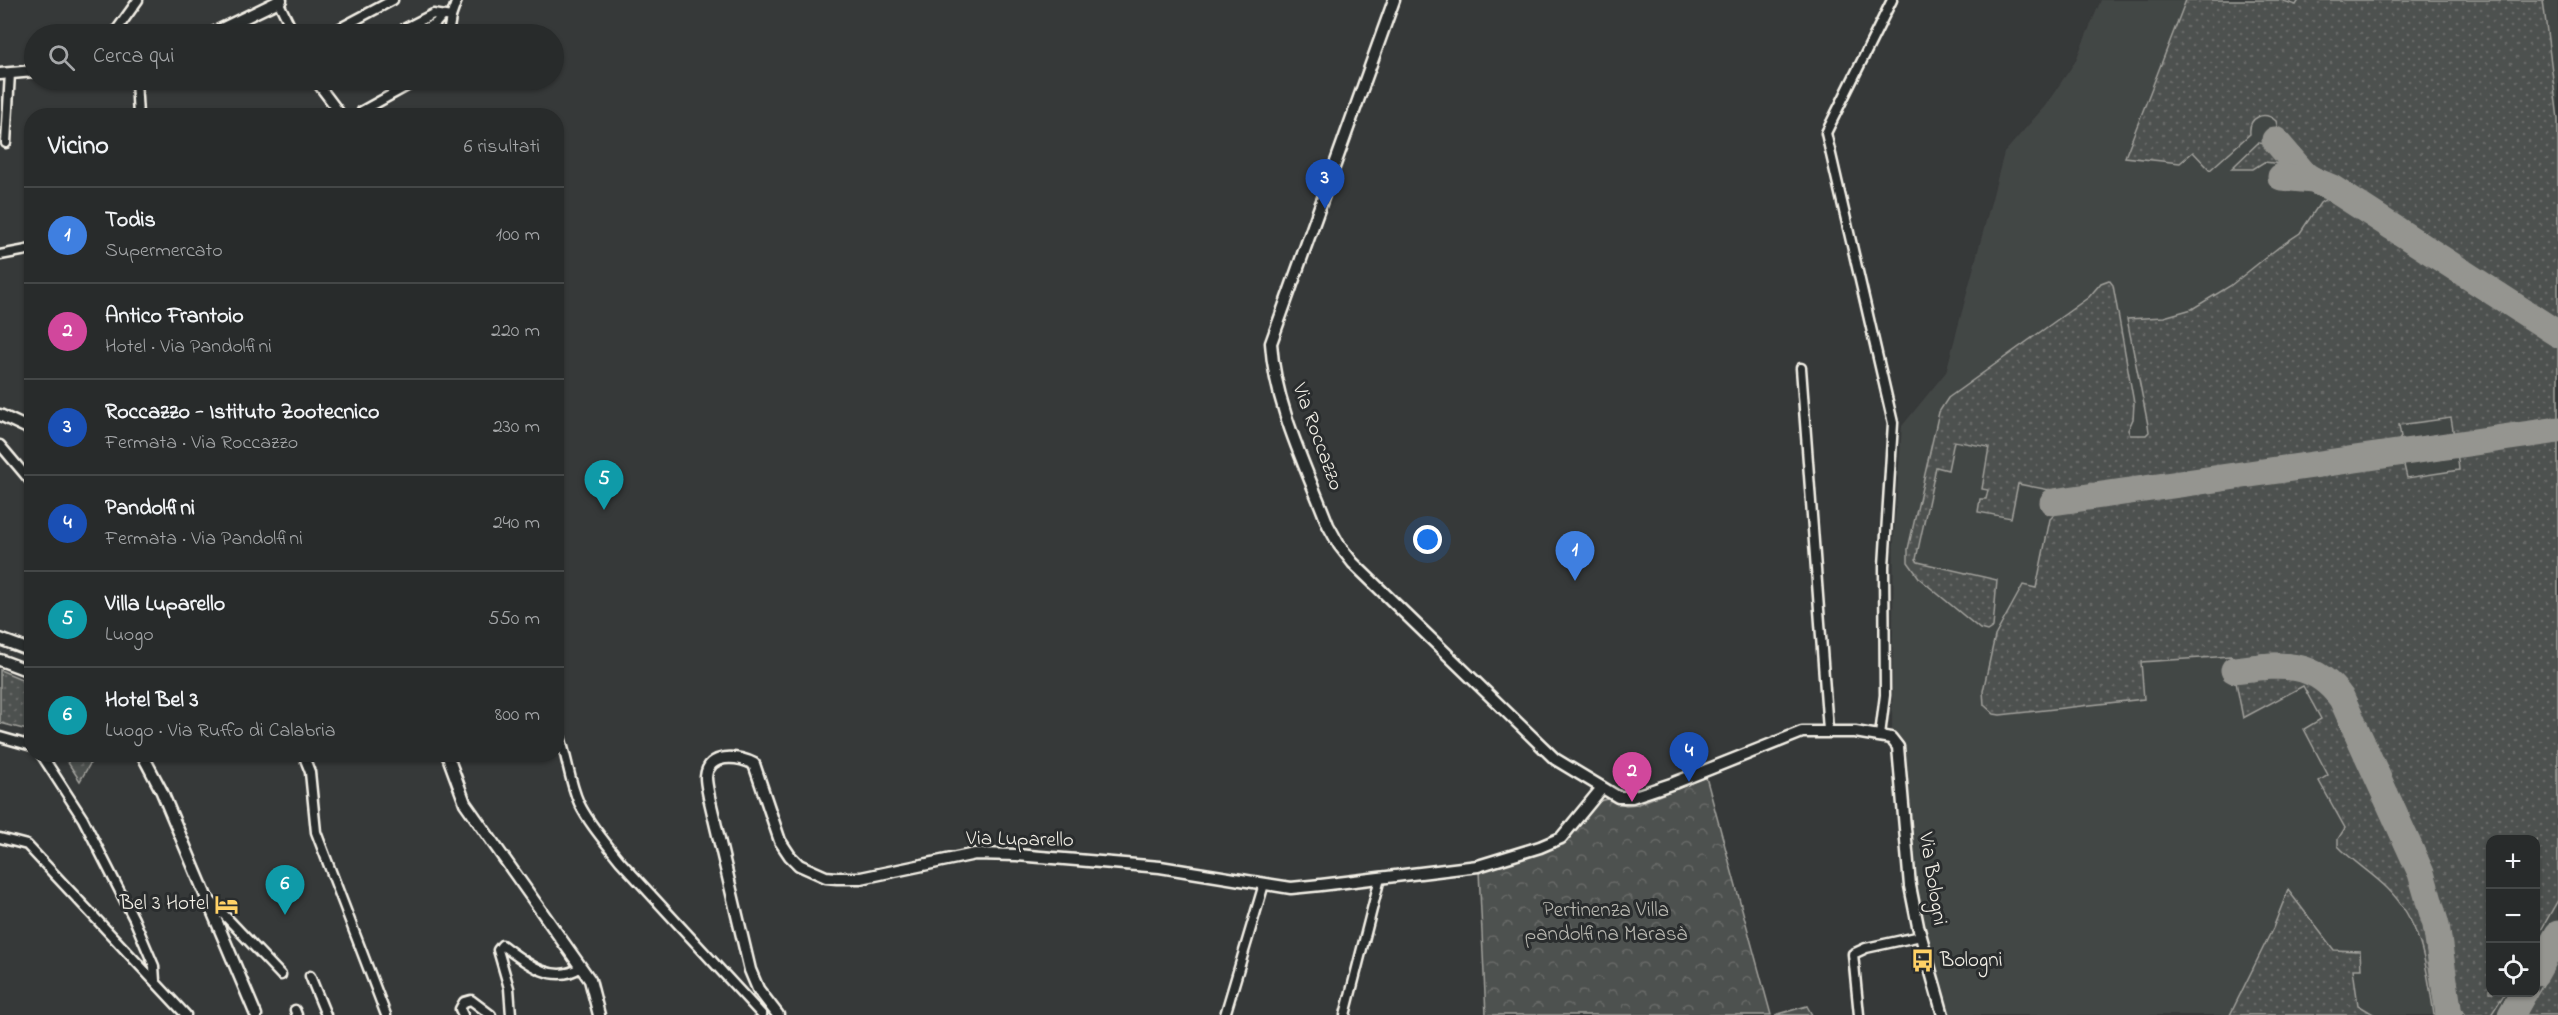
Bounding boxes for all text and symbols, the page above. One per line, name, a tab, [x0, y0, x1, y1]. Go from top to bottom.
search box	[24, 24, 564, 90]
icon: search	[45, 41, 78, 74]
text: Cerca qui	[93, 41, 175, 73]
text: Vicino	[48, 128, 109, 166]
text: 6 risultati	[464, 133, 540, 162]
pin: 3	[1306, 160, 1344, 209]
text: Todis	[105, 205, 156, 237]
text: 1	[64, 221, 71, 250]
text: 100 m	[496, 221, 540, 250]
text: Supermercato	[105, 237, 223, 266]
text: Antico Frantoio	[105, 301, 244, 333]
text: 2	[63, 317, 72, 346]
text: 220 m	[491, 317, 540, 346]
text: Hotel · Via Pandolfini	[105, 333, 272, 362]
street label: Via Roccazzo	[1283, 378, 1350, 495]
text: Roccazzo - Istituto Zootecnico	[105, 397, 380, 429]
text: 3	[63, 413, 72, 442]
text: 230 m	[493, 413, 540, 442]
text: Fermata · Via Roccazzo	[105, 429, 298, 458]
pin: 5	[584, 460, 624, 510]
text: Pandolfini	[105, 493, 195, 525]
text: 4	[63, 509, 72, 538]
text: 240 m	[493, 509, 540, 538]
text: Fermata · Via Pandolfini	[105, 525, 303, 554]
your location	[1413, 525, 1442, 554]
pin: 1	[1556, 532, 1594, 581]
text: Villa Luparello	[105, 589, 225, 621]
text: 5	[62, 605, 73, 634]
text: 550 m	[488, 605, 540, 634]
text: Luogo	[105, 621, 154, 650]
text: Hotel Bel 3	[105, 685, 199, 717]
text: 6	[63, 701, 72, 730]
text: 800 m	[495, 701, 540, 730]
text: Luogo · Via Ruffo di Calabria	[105, 717, 336, 746]
pin: 4	[1670, 732, 1708, 782]
pin: 2	[1612, 752, 1652, 802]
street label: Via Luparello	[965, 824, 1074, 856]
street label: Via Bologni	[1908, 829, 1954, 928]
map controls	[2486, 835, 2540, 997]
button: +	[2486, 835, 2540, 889]
pin: 6	[266, 866, 304, 915]
place label: Bel 3 Hotel	[119, 889, 209, 919]
button: −	[2486, 889, 2540, 943]
hotel icon: Bel 3 Hotel	[214, 891, 240, 917]
park label: Pertinenza Villa pandolfina Marasà	[1525, 896, 1688, 950]
button: locate	[2486, 943, 2540, 997]
place label: Bologni	[1939, 946, 2002, 978]
bus stop icon: Bologni	[1909, 948, 1935, 974]

